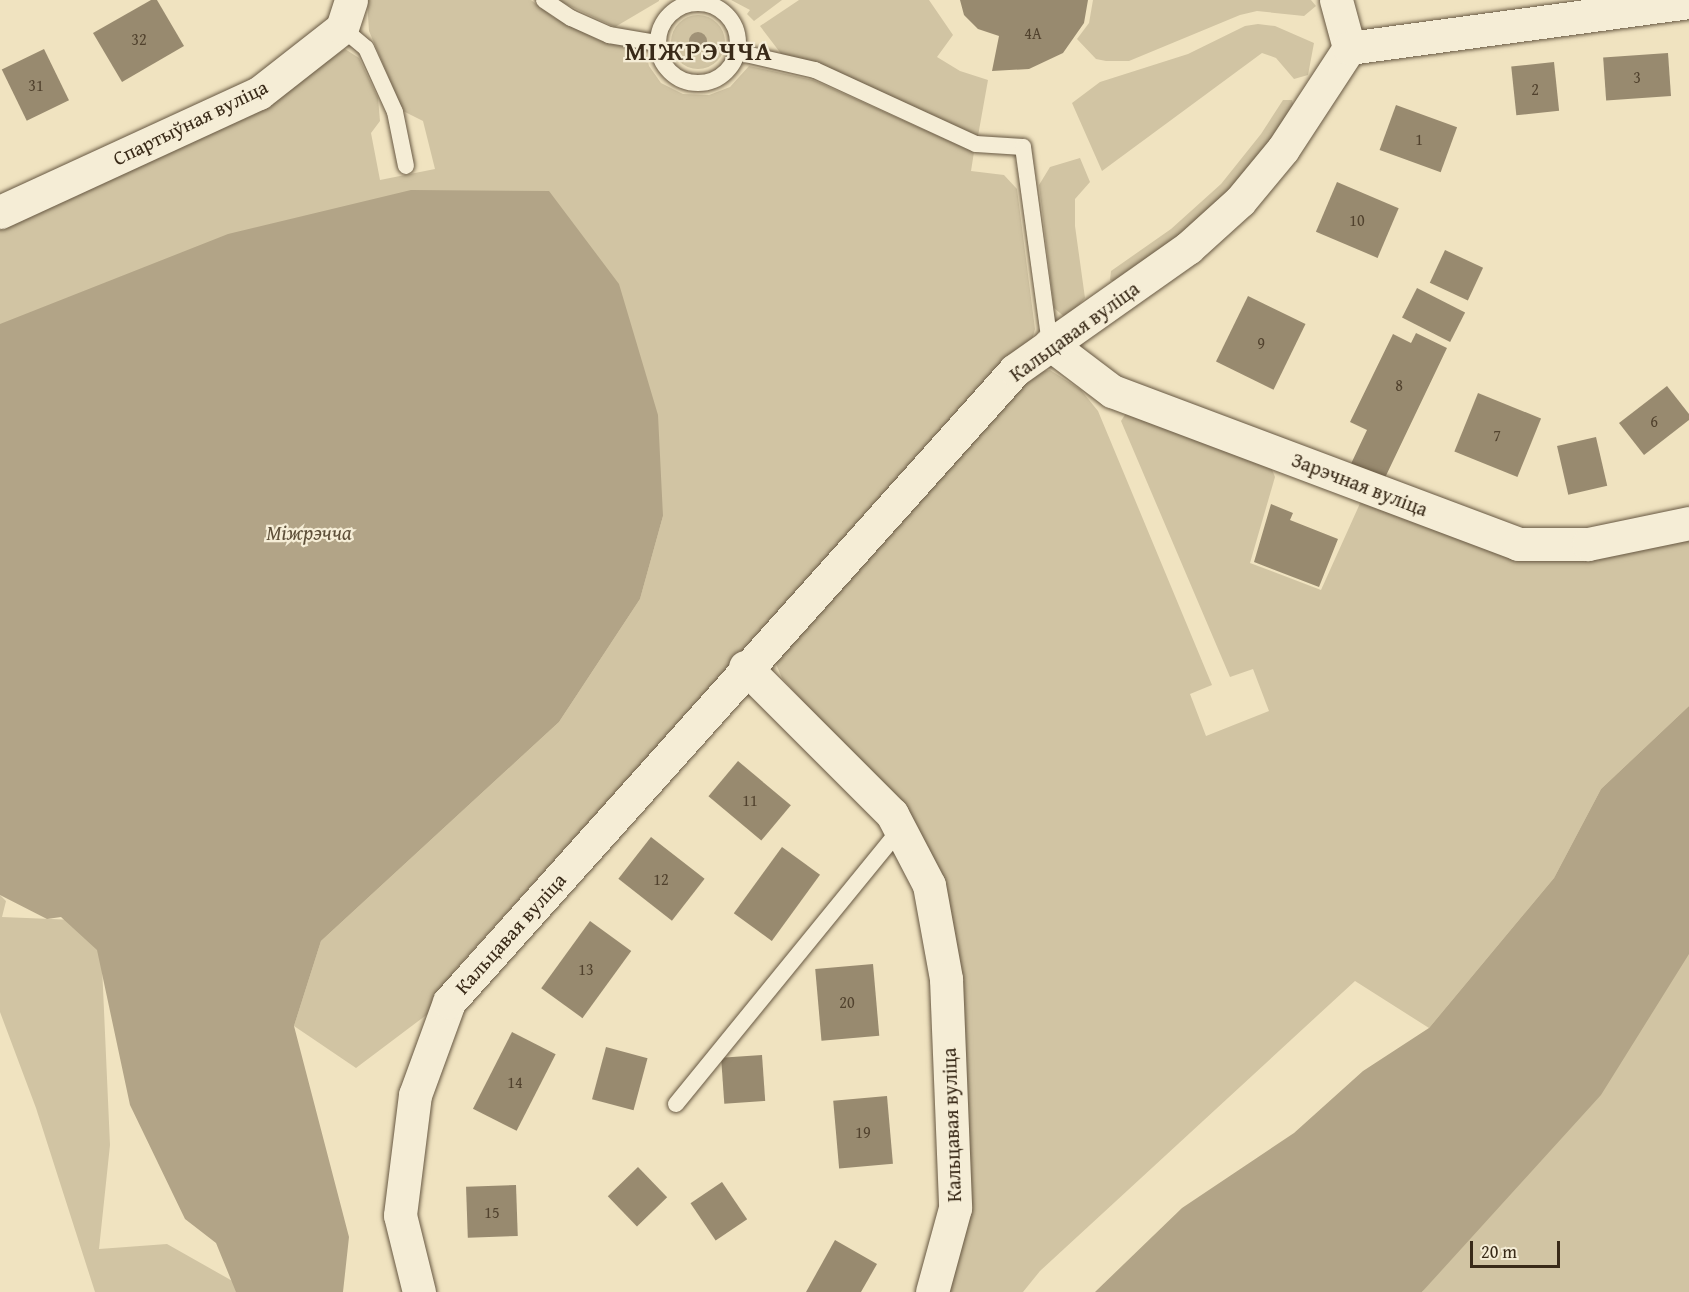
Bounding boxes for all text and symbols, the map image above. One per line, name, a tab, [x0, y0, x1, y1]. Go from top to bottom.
house number: 4А	[1024, 23, 1042, 43]
house number: 32	[131, 29, 147, 49]
district label: МІЖРЭЧЧА	[625, 35, 773, 67]
house number: 3	[1633, 67, 1641, 87]
street label: Спартыўная вуліца	[109, 74, 271, 170]
house number: 31	[28, 75, 44, 95]
house number: 2	[1531, 79, 1539, 99]
house number: 1	[1415, 129, 1423, 149]
house number: 10	[1349, 210, 1365, 230]
street label: Кальцавая вуліца	[1004, 276, 1144, 386]
house number: 9	[1257, 333, 1265, 353]
house number: 8	[1395, 375, 1403, 395]
house number: 6	[1650, 411, 1658, 431]
house number: 7	[1493, 425, 1501, 445]
street label: Зарэчная вуліца	[1289, 447, 1431, 521]
water label: Міжрэчча	[266, 520, 352, 546]
house number: 11	[742, 790, 758, 810]
street label: Кальцавая вуліца	[449, 868, 571, 998]
house number: 12	[653, 869, 669, 889]
house number: 13	[578, 959, 594, 979]
house number: 20	[839, 992, 855, 1012]
street label: Кальцавая вуліца	[936, 1047, 966, 1203]
house number: 14	[507, 1072, 523, 1092]
house number: 19	[855, 1122, 871, 1142]
house number: 15	[484, 1202, 500, 1222]
scale bar	[1473, 1229, 1563, 1267]
text: 20 m	[1481, 1238, 1517, 1265]

